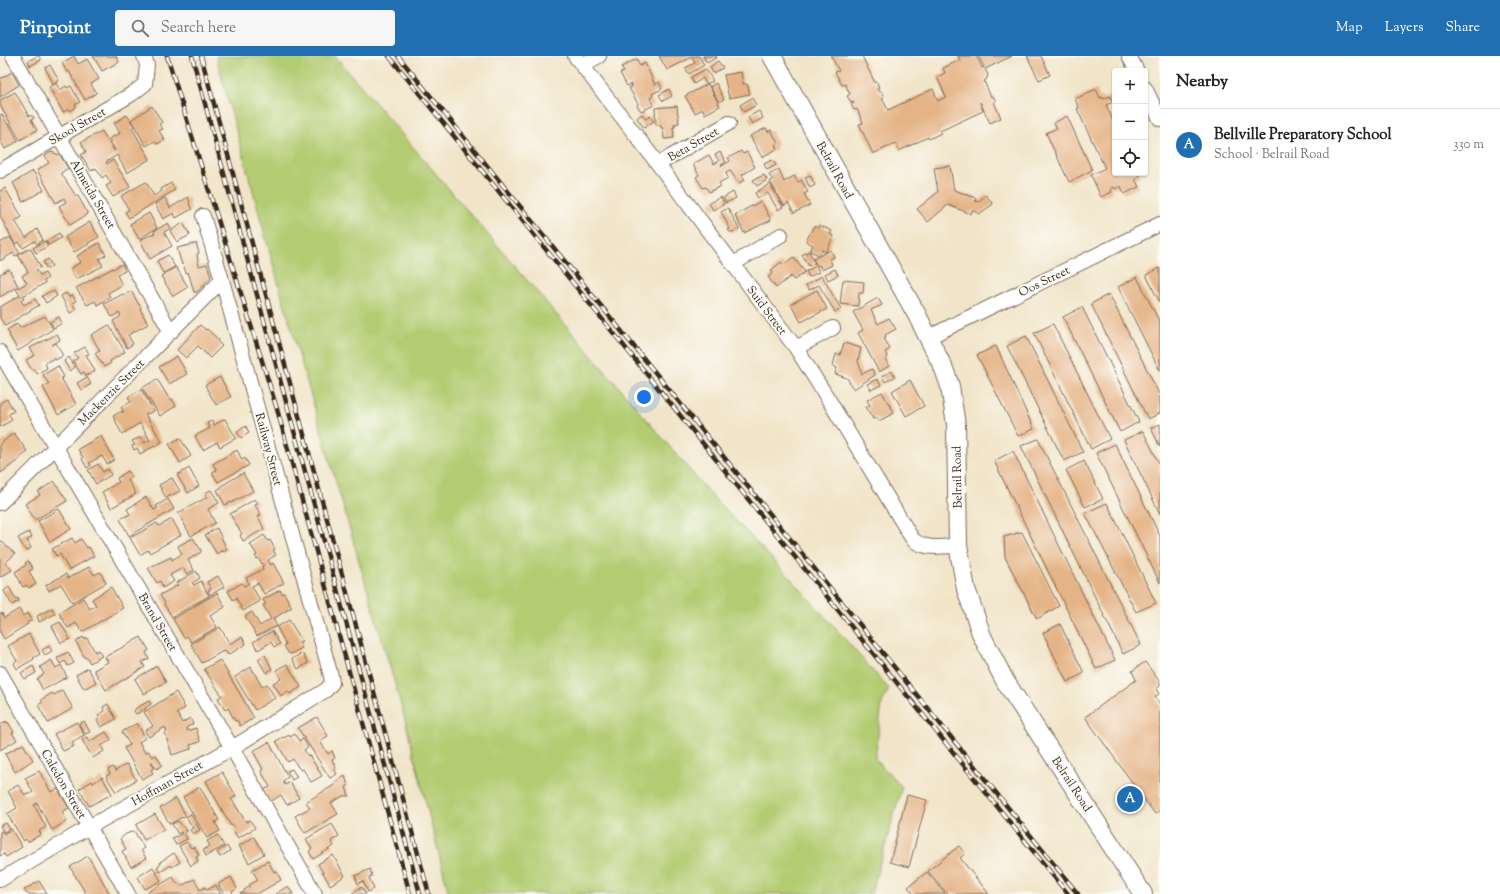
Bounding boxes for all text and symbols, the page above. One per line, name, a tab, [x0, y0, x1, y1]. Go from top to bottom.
search box	[115, 10, 395, 46]
text: Pinpoint	[20, 15, 91, 42]
icon: search	[129, 17, 151, 39]
text: Search here	[161, 18, 236, 39]
text: Map	[1336, 18, 1363, 38]
text: Layers	[1385, 18, 1423, 38]
text: Share	[1445, 18, 1480, 38]
map controls	[1112, 68, 1148, 176]
button: +	[1112, 68, 1148, 104]
text: Nearby	[1176, 70, 1228, 94]
street label: Skool Street	[46, 103, 109, 151]
button: −	[1112, 104, 1148, 140]
street label: Beta Street	[665, 123, 722, 167]
text: Bellville Preparatory School	[1214, 125, 1392, 146]
text: A	[1184, 136, 1194, 154]
text: 330 m	[1453, 136, 1484, 154]
street label: Belrail Road	[811, 139, 857, 202]
button: locate	[1112, 140, 1148, 176]
text: School · Belrail Road	[1214, 146, 1330, 164]
street label: Almeida Street	[65, 156, 119, 233]
street label: Oos Street	[1016, 262, 1073, 302]
street label: Suid Street	[742, 282, 791, 339]
street label: Mackenzie Street	[74, 355, 149, 430]
your location	[634, 387, 654, 407]
street label: Railway Street	[250, 411, 286, 488]
street label: Belrail Road	[948, 445, 968, 508]
street label: Brand Street	[133, 590, 181, 655]
street label: Caledon Street	[36, 746, 90, 823]
street label: Belrail Road	[1047, 753, 1096, 816]
street label: Hoffman Street	[128, 757, 207, 811]
pin: A	[1117, 784, 1143, 814]

